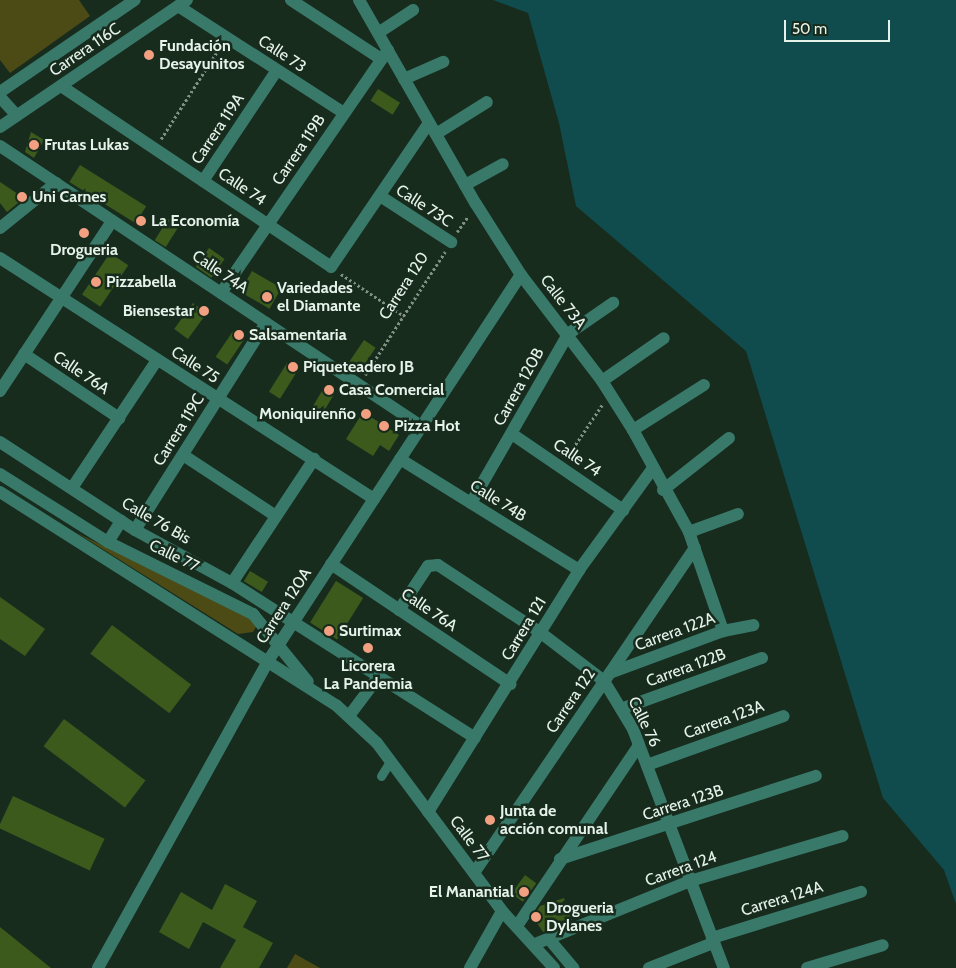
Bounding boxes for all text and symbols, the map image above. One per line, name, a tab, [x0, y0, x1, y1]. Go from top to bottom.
scale bar	[786, 10, 892, 42]
street label: Carrera 116C	[46, 19, 124, 81]
text: 50 m	[792, 20, 827, 38]
street label: Calle 73	[254, 31, 310, 77]
place label: Fundación Desayunitos	[159, 36, 245, 74]
marker: Fundación Desayunitos	[143, 49, 155, 61]
street label: Carrera 119A	[187, 90, 249, 168]
street label: Carrera 119B	[268, 111, 330, 189]
place label: Frutas Lukas	[44, 135, 129, 155]
marker: Frutas Lukas	[28, 139, 40, 151]
street label: Calle 74	[214, 164, 270, 210]
street label: Calle 73C	[392, 181, 456, 231]
place label: Uni Carnes	[32, 187, 106, 207]
marker: Uni Carnes	[16, 191, 28, 203]
place label: La Economía	[151, 211, 239, 231]
marker: La Economía	[135, 215, 147, 227]
marker: Drogueria	[78, 227, 90, 239]
place label: Drogueria	[50, 240, 118, 260]
street label: Calle 74A	[188, 246, 252, 298]
street label: Carrera 120	[375, 249, 433, 323]
street label: Calle 73A	[536, 271, 590, 333]
place label: Pizzabella	[106, 272, 176, 292]
marker: Pizzabella	[90, 276, 102, 288]
place label: Variedades el Diamante	[277, 278, 361, 316]
marker: Variedades el Diamante	[261, 291, 273, 303]
place label: Biensestar	[123, 301, 194, 321]
marker: Biensestar	[198, 305, 210, 317]
place label: Salsamentaria	[249, 325, 347, 345]
marker: Salsamentaria	[233, 329, 245, 341]
street label: Calle 75	[167, 342, 223, 388]
street label: Carrera 120B	[490, 345, 548, 429]
street label: Calle 76A	[49, 347, 113, 399]
place label: Piqueteadero JB	[303, 357, 414, 377]
marker: Piqueteadero JB	[287, 361, 299, 373]
place label: Casa Comercial	[339, 380, 444, 400]
marker: Casa Comercial	[323, 384, 335, 396]
street label: Carrera 119C	[149, 390, 209, 470]
place label: Moniquirenño	[259, 404, 356, 424]
marker: Moniquirenño	[360, 408, 372, 420]
place label: Pizza Hot	[394, 416, 460, 436]
marker: Pizza Hot	[378, 420, 390, 432]
street label: Calle 74	[549, 435, 605, 481]
street label: Calle 74B	[466, 476, 530, 526]
street label: Calle 76 Bis	[118, 494, 194, 548]
street label: Calle 77	[146, 536, 202, 576]
street label: Carrera 120A	[252, 565, 316, 647]
street label: Calle 76A	[397, 584, 461, 636]
street label: Carrera 121	[498, 594, 550, 664]
street label: Carrera 122A	[632, 609, 718, 655]
place label: Surtimax	[339, 621, 401, 641]
marker: Surtimax	[323, 625, 335, 637]
marker: Licorera La Pandemia	[362, 642, 374, 654]
street label: Carrera 122B	[644, 645, 728, 691]
place label: Licorera La Pandemia	[324, 656, 412, 694]
street label: Carrera 122	[542, 665, 600, 737]
street label: Calle 76	[624, 694, 664, 750]
street label: Carrera 123A	[681, 697, 767, 743]
street label: Carrera 123B	[640, 781, 726, 825]
place label: Junta de acción comunal	[500, 801, 608, 839]
street label: Calle 77	[445, 812, 493, 866]
marker: Junta de acción comunal	[484, 814, 496, 826]
street label: Carrera 124	[643, 847, 719, 891]
street label: Carrera 124A	[739, 877, 825, 921]
place label: El Manantial	[429, 882, 514, 902]
marker: El Manantial	[518, 886, 530, 898]
place label: Drogueria Dylanes	[546, 898, 614, 936]
marker: Drogueria Dylanes	[530, 911, 542, 923]

